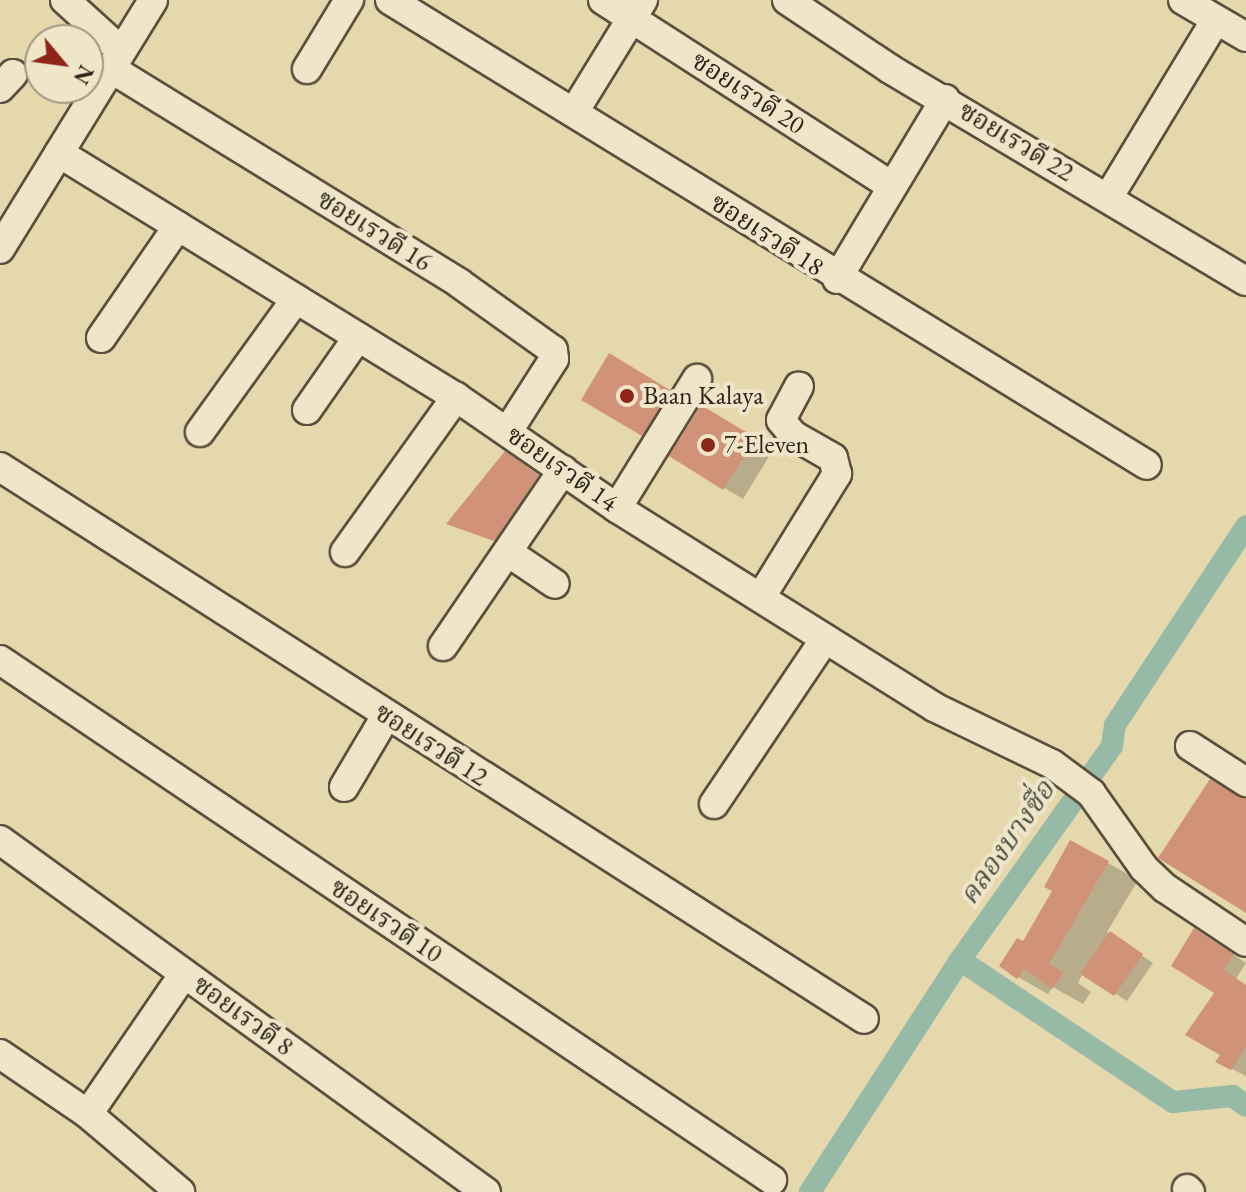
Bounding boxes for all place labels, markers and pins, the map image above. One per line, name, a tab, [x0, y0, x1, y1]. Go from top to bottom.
place label: Baan Kalaya	[643, 380, 764, 412]
marker: Baan Kalaya	[618, 387, 636, 405]
place label: 7-Eleven	[724, 429, 809, 461]
marker: 7-Eleven	[699, 436, 717, 454]

